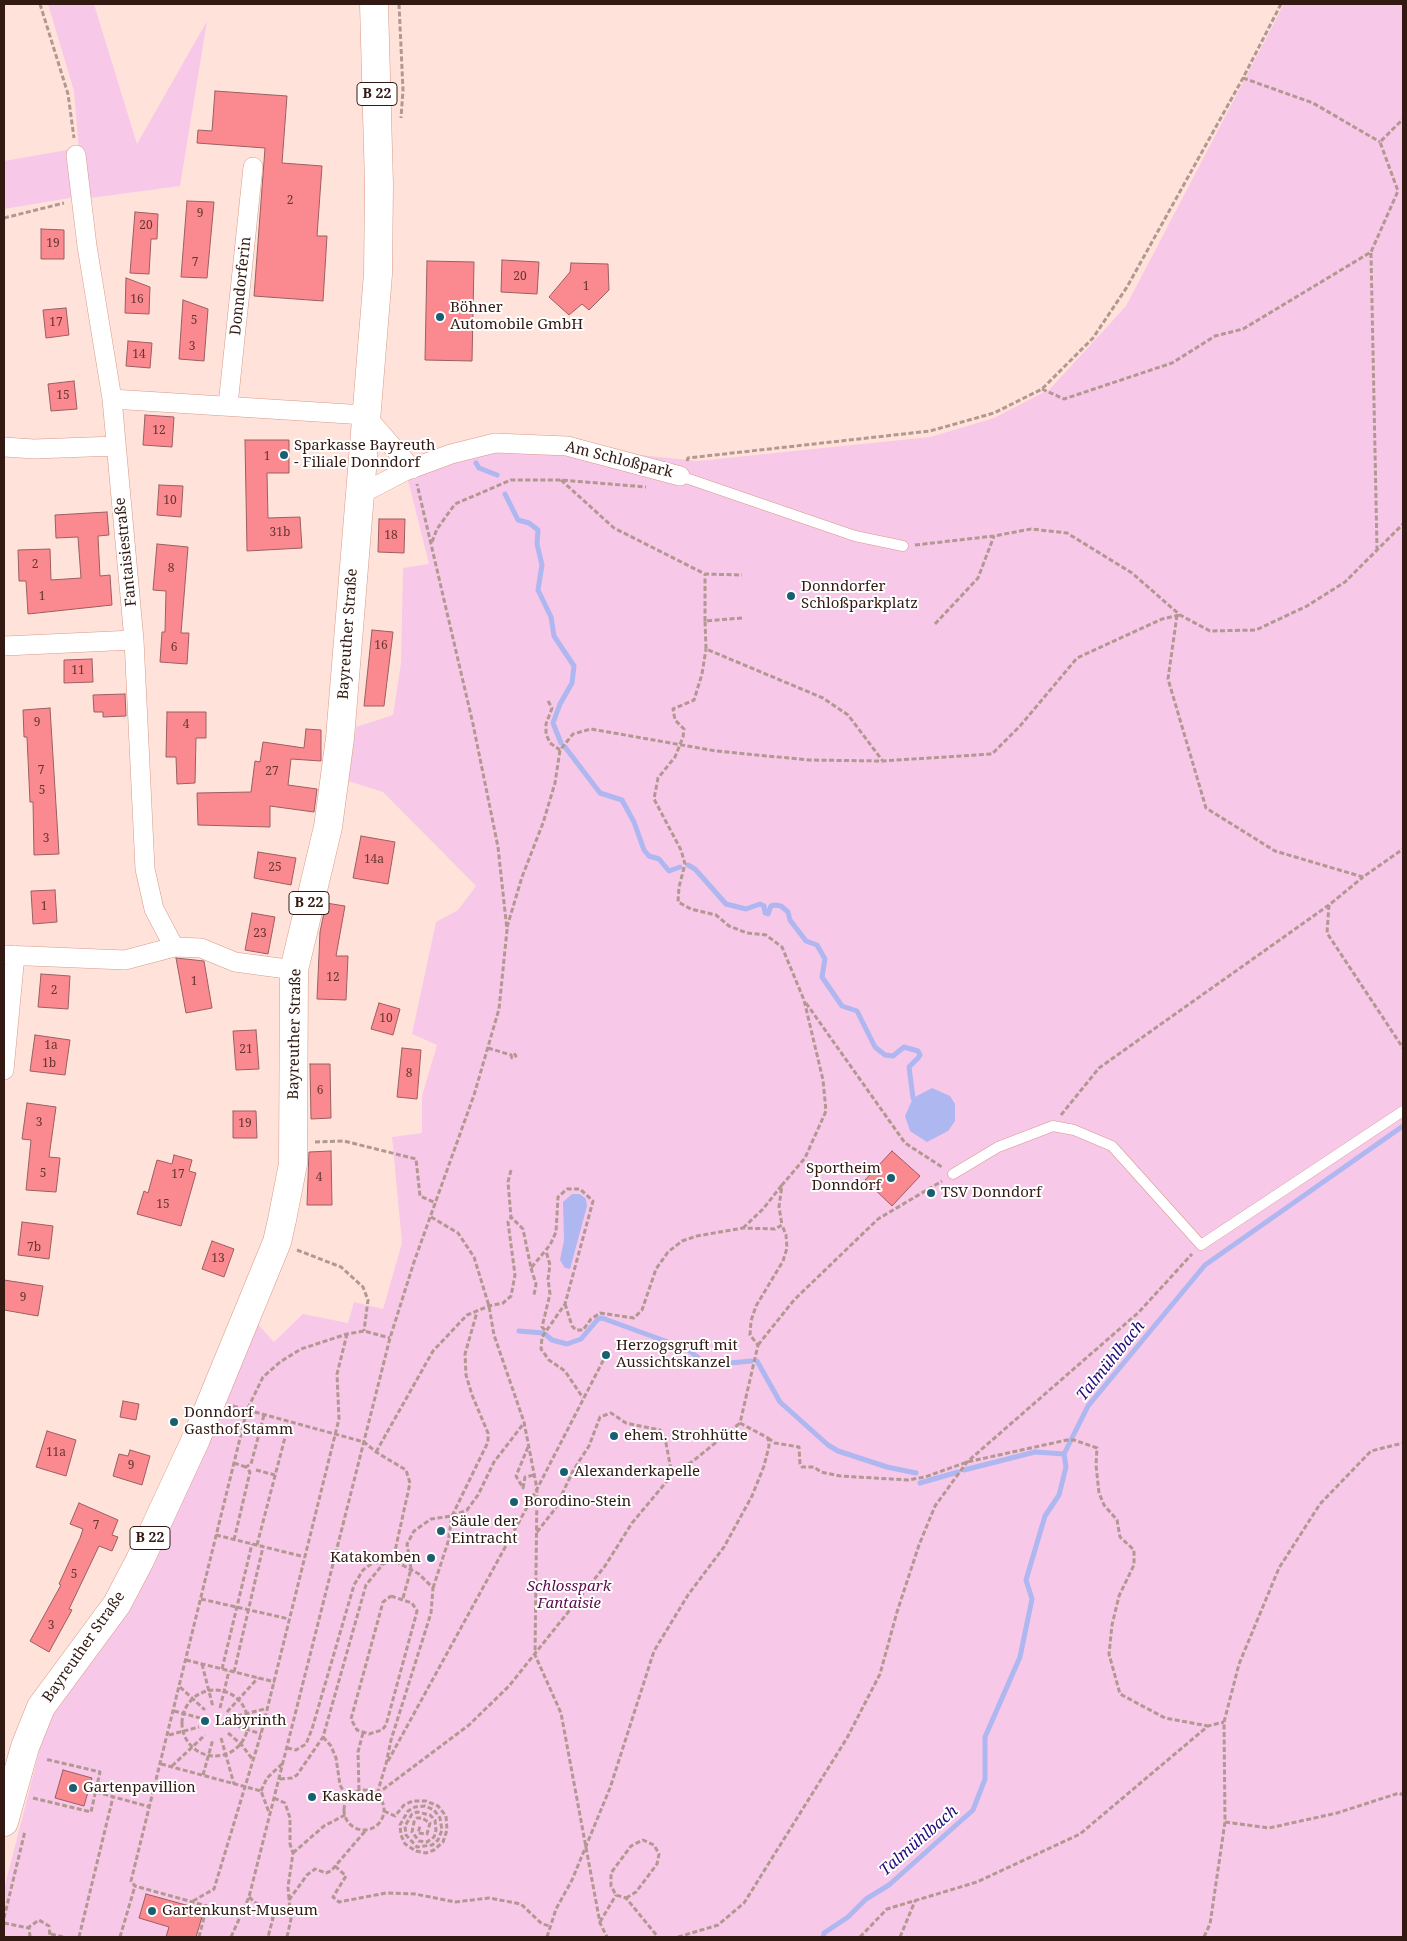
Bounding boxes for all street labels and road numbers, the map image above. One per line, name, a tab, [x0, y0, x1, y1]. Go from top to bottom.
road number: B 22	[357, 82, 397, 106]
street label: Donndorferin	[227, 236, 255, 336]
street label: Am Schloßpark	[563, 438, 675, 482]
street label: Fantaisiestraße	[111, 497, 141, 607]
street label: Bayreuther Straße	[334, 568, 362, 700]
road number: B 22	[289, 891, 329, 914]
street label: Bayreuther Straße	[285, 968, 305, 1100]
road number: B 22	[130, 1526, 170, 1550]
street label: Bayreuther Straße	[39, 1588, 129, 1706]

